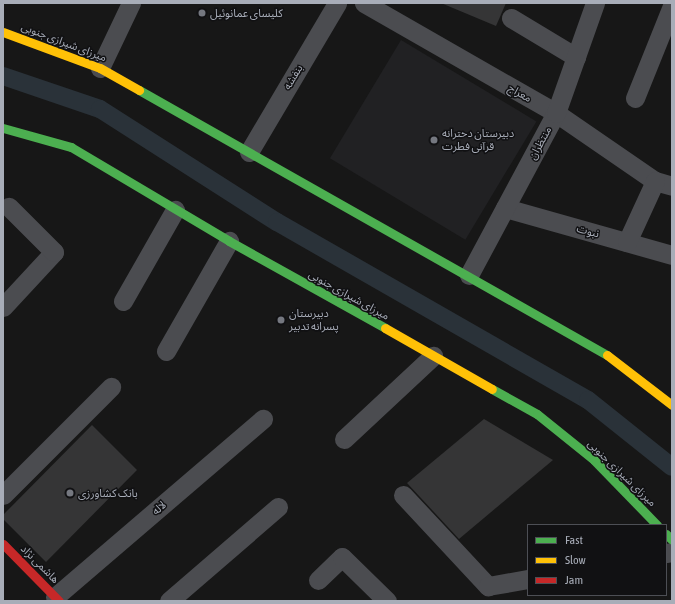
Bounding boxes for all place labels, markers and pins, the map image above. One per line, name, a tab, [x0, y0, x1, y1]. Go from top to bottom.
place label: کلیسای عمانوئیل	[210, 6, 283, 20]
marker: کلیسای عمانوئیل	[197, 8, 207, 18]
place label: دبیرستان دخترانه قرآنی فطرت	[442, 127, 514, 153]
marker: دبیرستان دخترانه قرآنی فطرت	[429, 135, 439, 145]
place label: دبیرستان پسرانه تدبیر	[289, 307, 339, 333]
marker: دبیرستان پسرانه تدبیر	[276, 315, 286, 325]
place label: بانک کشاورزی	[78, 486, 138, 500]
marker: بانک کشاورزی	[65, 488, 75, 498]

